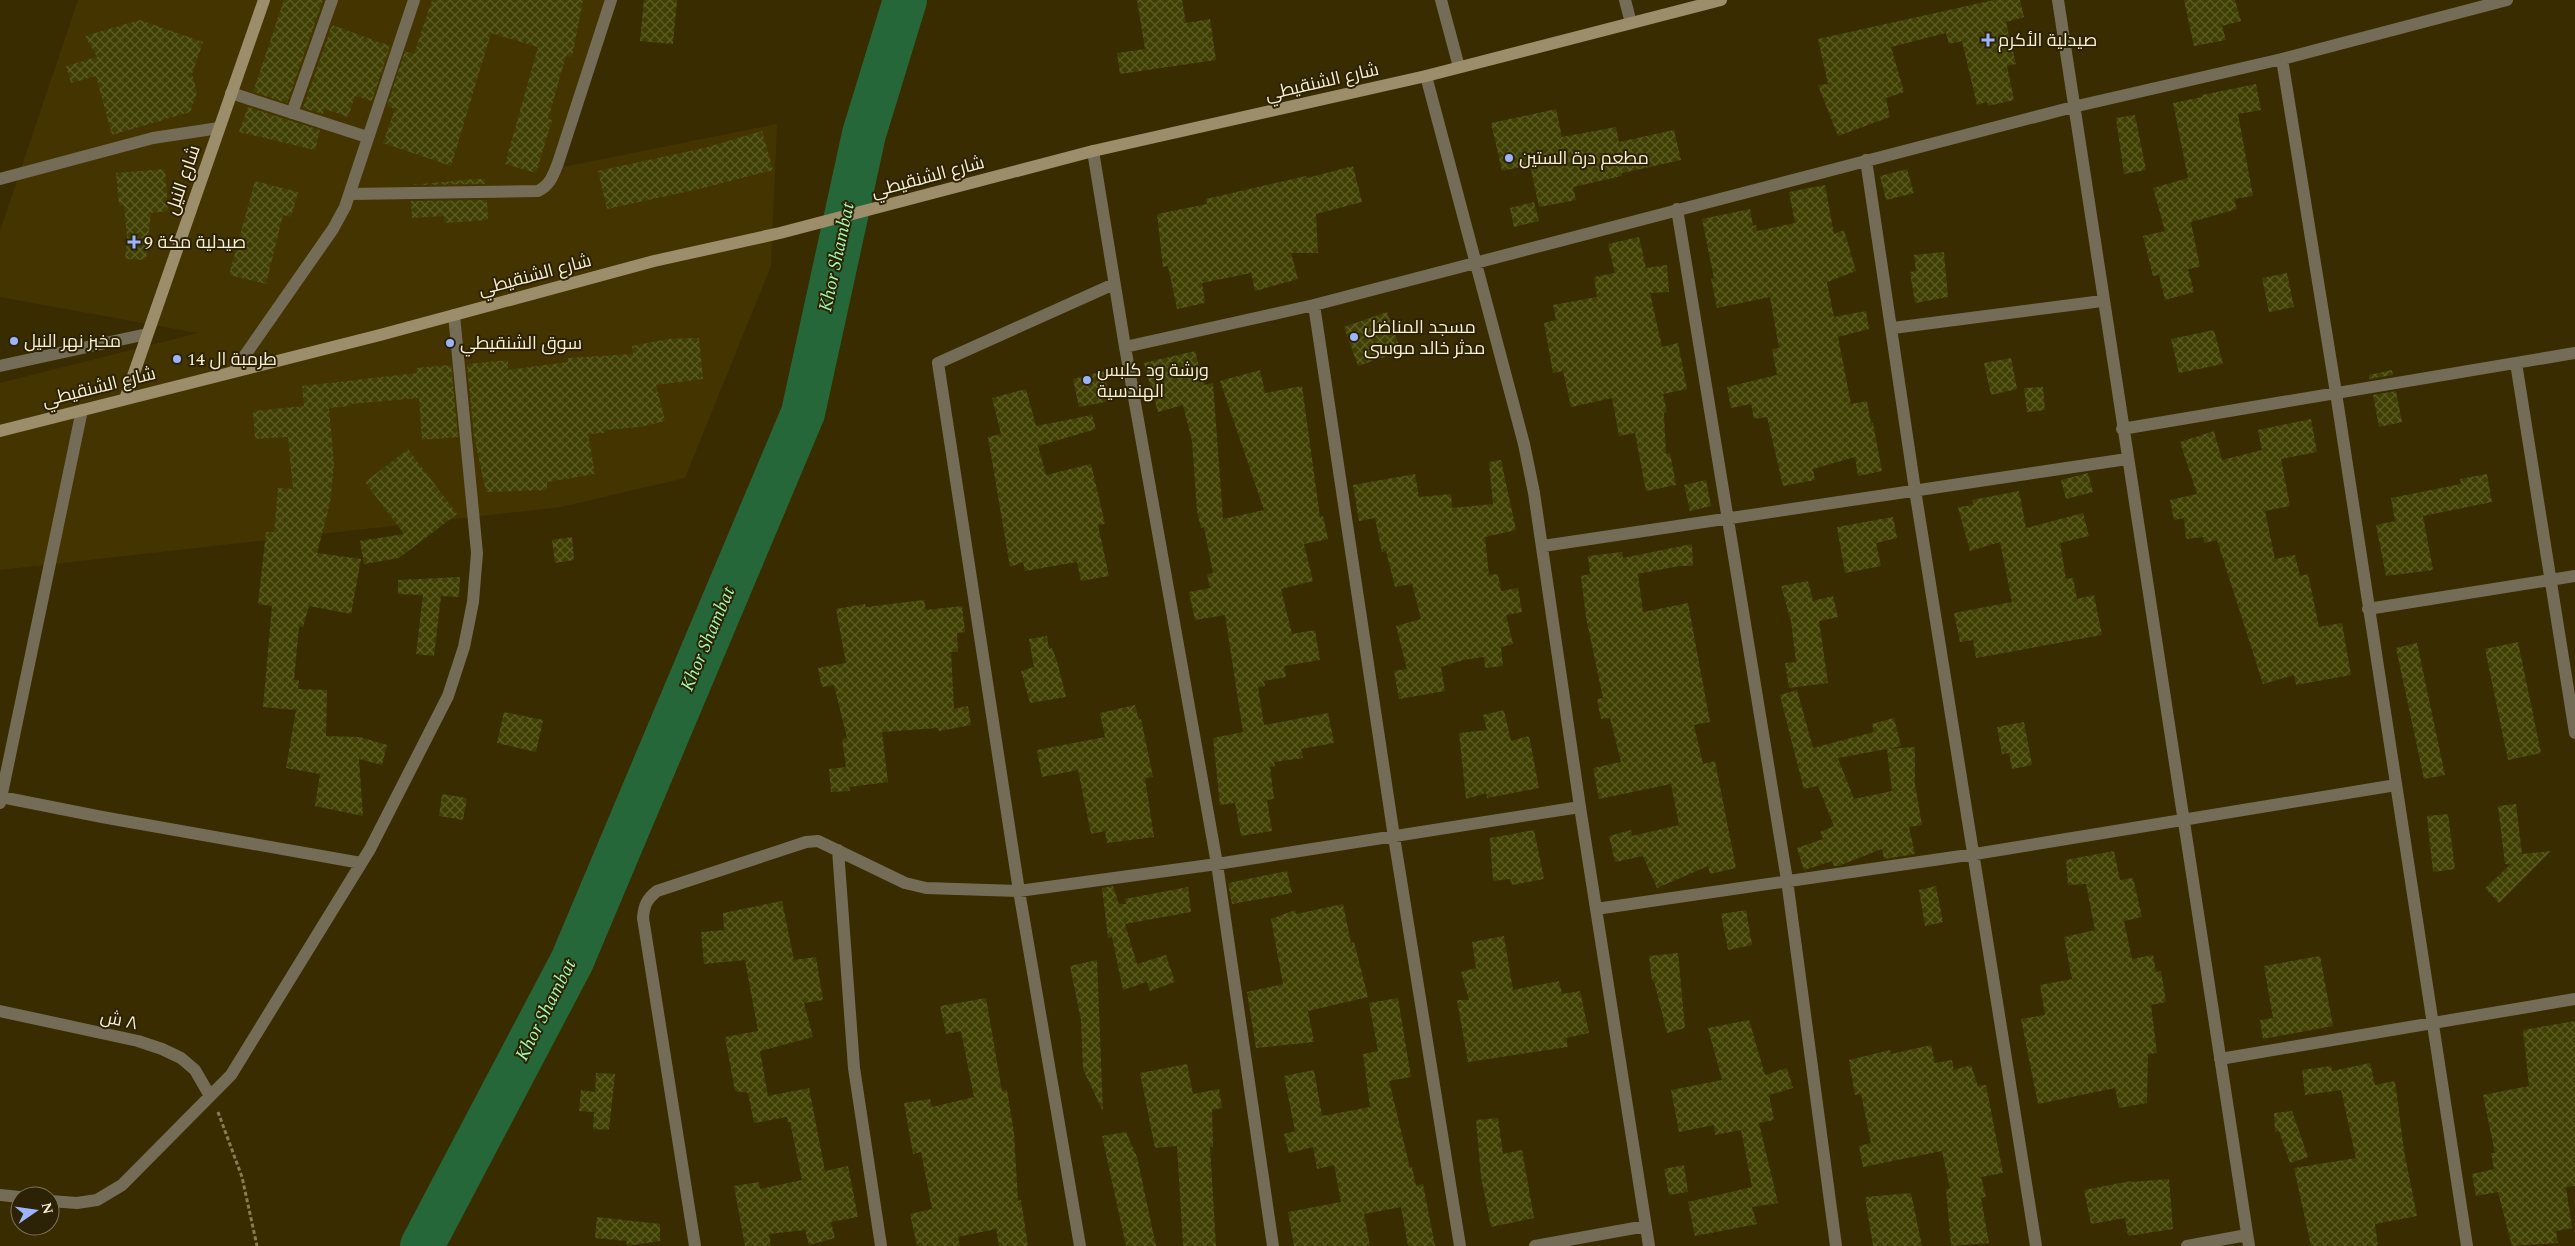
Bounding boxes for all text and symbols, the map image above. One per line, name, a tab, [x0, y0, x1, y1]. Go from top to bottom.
place label: صيدلية الأكرم	[1998, 27, 2097, 54]
marker: صيدلية الأكرم	[1982, 34, 1994, 46]
street label: شارع الشنقيطي	[1262, 56, 1382, 108]
street label: شارع النيل	[158, 141, 208, 219]
place label: مطعم درة الستين	[1519, 145, 1649, 172]
street label: شارع الشنقيطي	[868, 149, 988, 205]
marker: مطعم درة الستين	[1503, 152, 1515, 164]
water label: Khor Shambat	[811, 199, 863, 314]
place label: صيدلية مكة 9	[144, 229, 246, 256]
marker: صيدلية مكة 9	[128, 236, 140, 248]
street label: شارع الشنقيطي	[475, 247, 595, 303]
place label: مسجد المناضل مدثر خالد موسى	[1364, 314, 1485, 362]
place label: مخبز نهر النيل	[24, 328, 121, 355]
place label: سوق الشنقيطي	[460, 330, 582, 357]
marker: مسجد المناضل مدثر خالد موسى	[1348, 331, 1360, 343]
marker: مخبز نهر النيل	[8, 335, 20, 347]
marker: سوق الشنقيطي	[444, 337, 456, 349]
place label: طرمبة ال 14	[187, 346, 277, 373]
marker: طرمبة ال 14	[171, 353, 183, 365]
place label: ورشة ود كلبس الهندسية	[1097, 357, 1209, 405]
street label: شارع الشنقيطي	[39, 360, 159, 414]
marker: ورشة ود كلبس الهندسية	[1081, 374, 1093, 386]
water label: Khor Shambat	[673, 581, 743, 696]
water label: Khor Shambat	[508, 953, 585, 1066]
street label: ٨ ش	[98, 1003, 140, 1037]
north arrow	[10, 1186, 60, 1236]
text: N	[36, 1200, 59, 1216]

